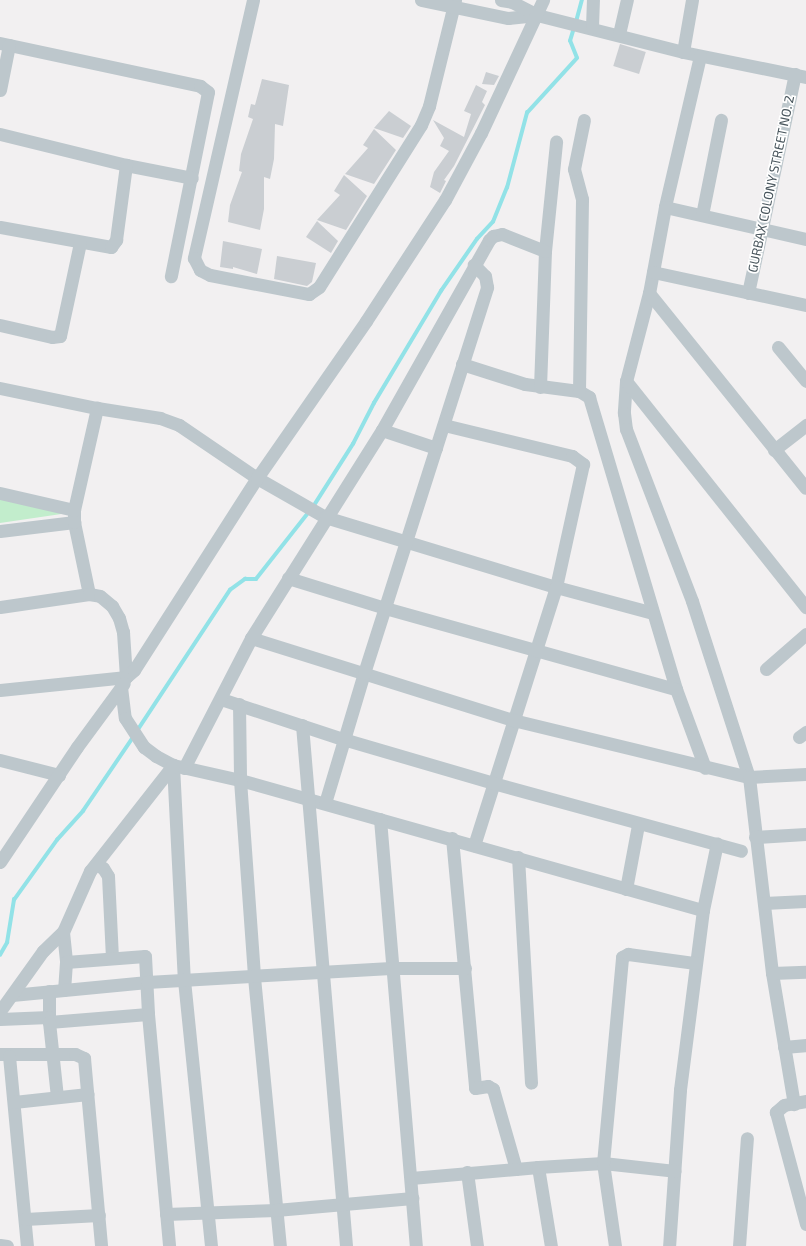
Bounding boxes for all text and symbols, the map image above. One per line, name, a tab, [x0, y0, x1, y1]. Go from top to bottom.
street label: GURBAX COLONY STREET NO. 2	[745, 94, 797, 274]

